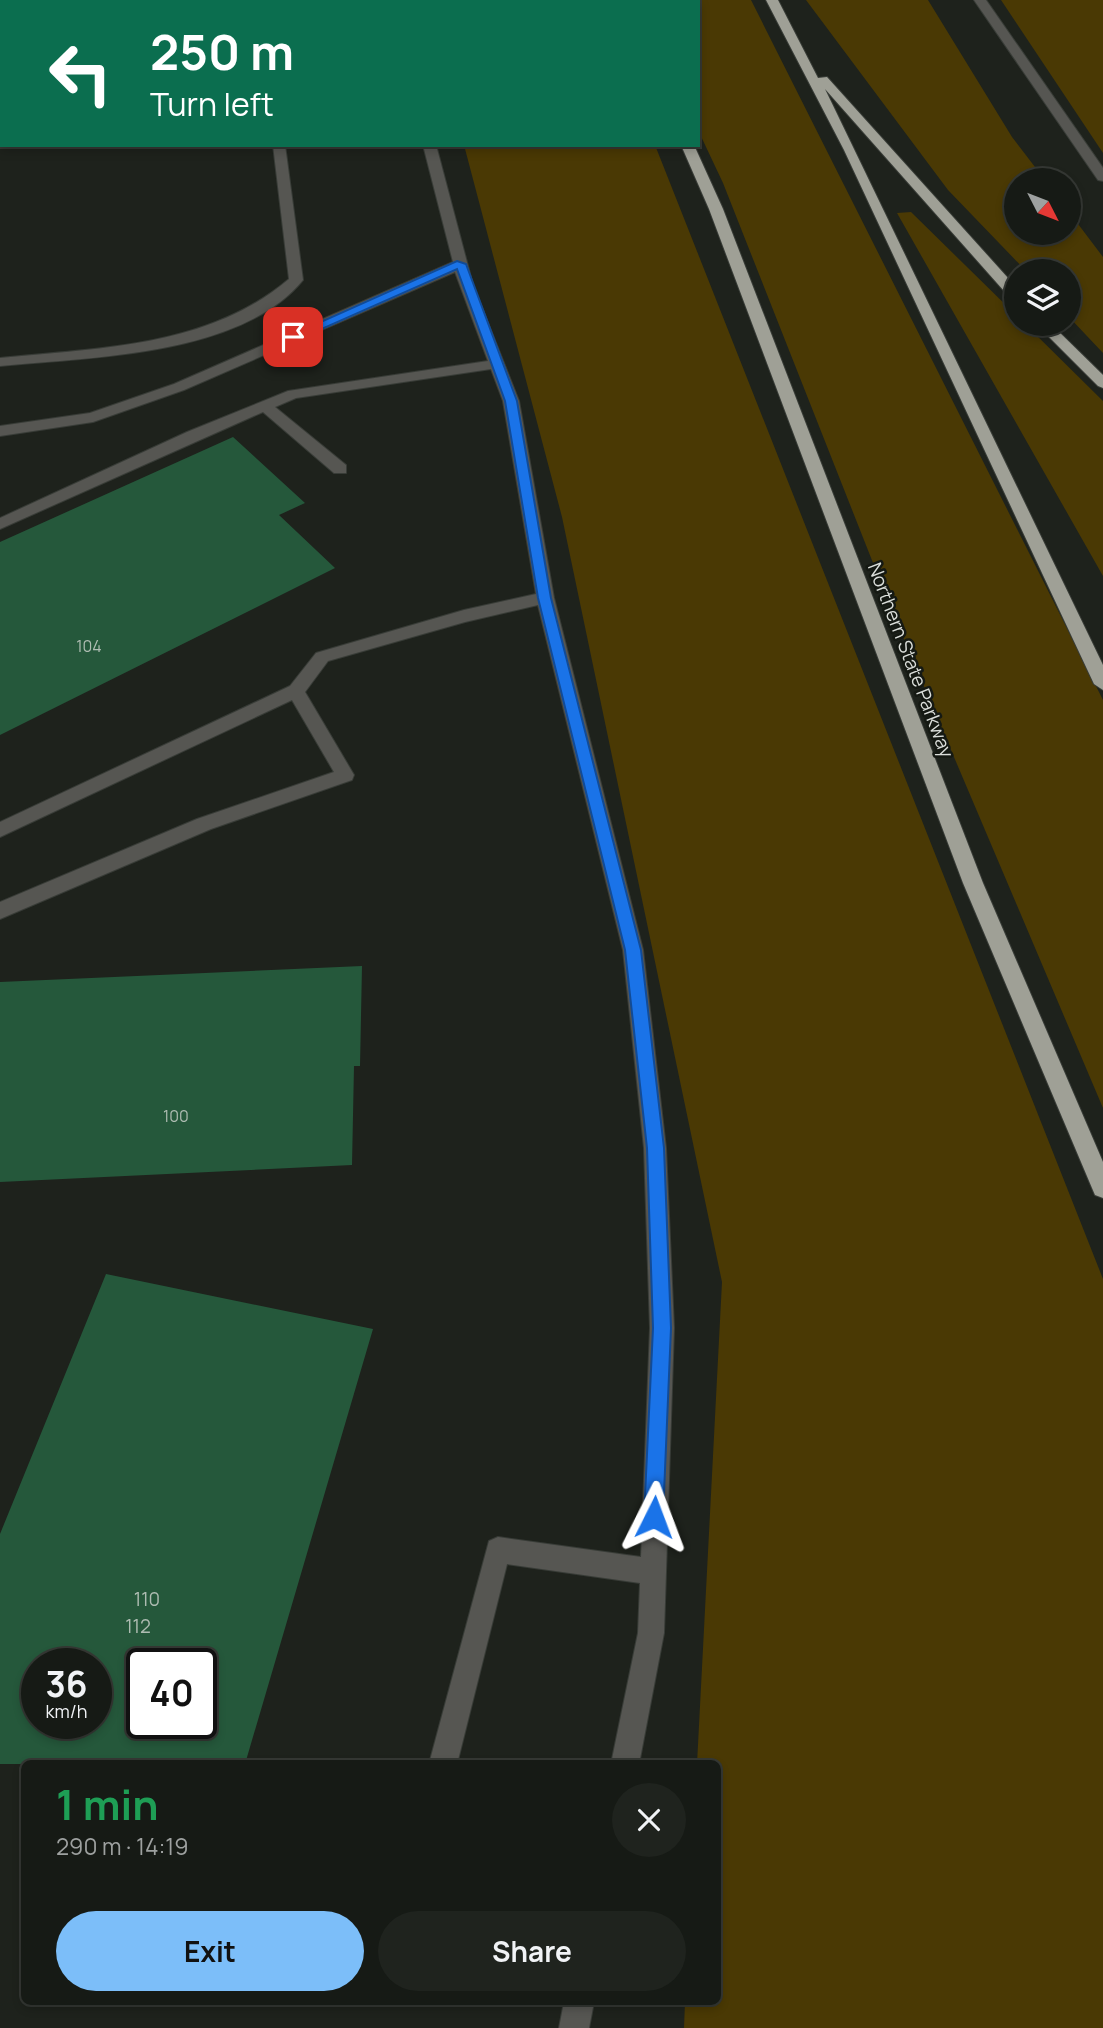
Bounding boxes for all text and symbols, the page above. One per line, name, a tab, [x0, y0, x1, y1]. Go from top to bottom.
text: 250 m	[150, 18, 294, 85]
icon: left	[35, 28, 126, 119]
text: Turn left	[150, 82, 274, 126]
north arrow	[1004, 168, 1082, 245]
map controls	[1004, 168, 1081, 336]
button: layers	[1004, 259, 1081, 336]
pin	[263, 307, 323, 367]
icon: arrive	[274, 318, 312, 356]
street label: Northern State Parkway	[862, 559, 960, 761]
house number: 104	[76, 635, 102, 657]
house number: 100	[163, 1105, 189, 1127]
position arrow	[617, 1480, 691, 1554]
house number: 110	[134, 1586, 160, 1612]
house number: 112	[125, 1613, 151, 1639]
speed limit sign: 40	[126, 1648, 217, 1739]
text: 36	[45, 1660, 88, 1708]
text: km/h	[46, 1699, 87, 1723]
text: 1 min	[56, 1775, 159, 1833]
button: close	[612, 1783, 686, 1857]
text: 290 m · 14:19	[56, 1830, 189, 1862]
button: Exit	[56, 1911, 364, 1991]
button: Share	[378, 1911, 686, 1991]

